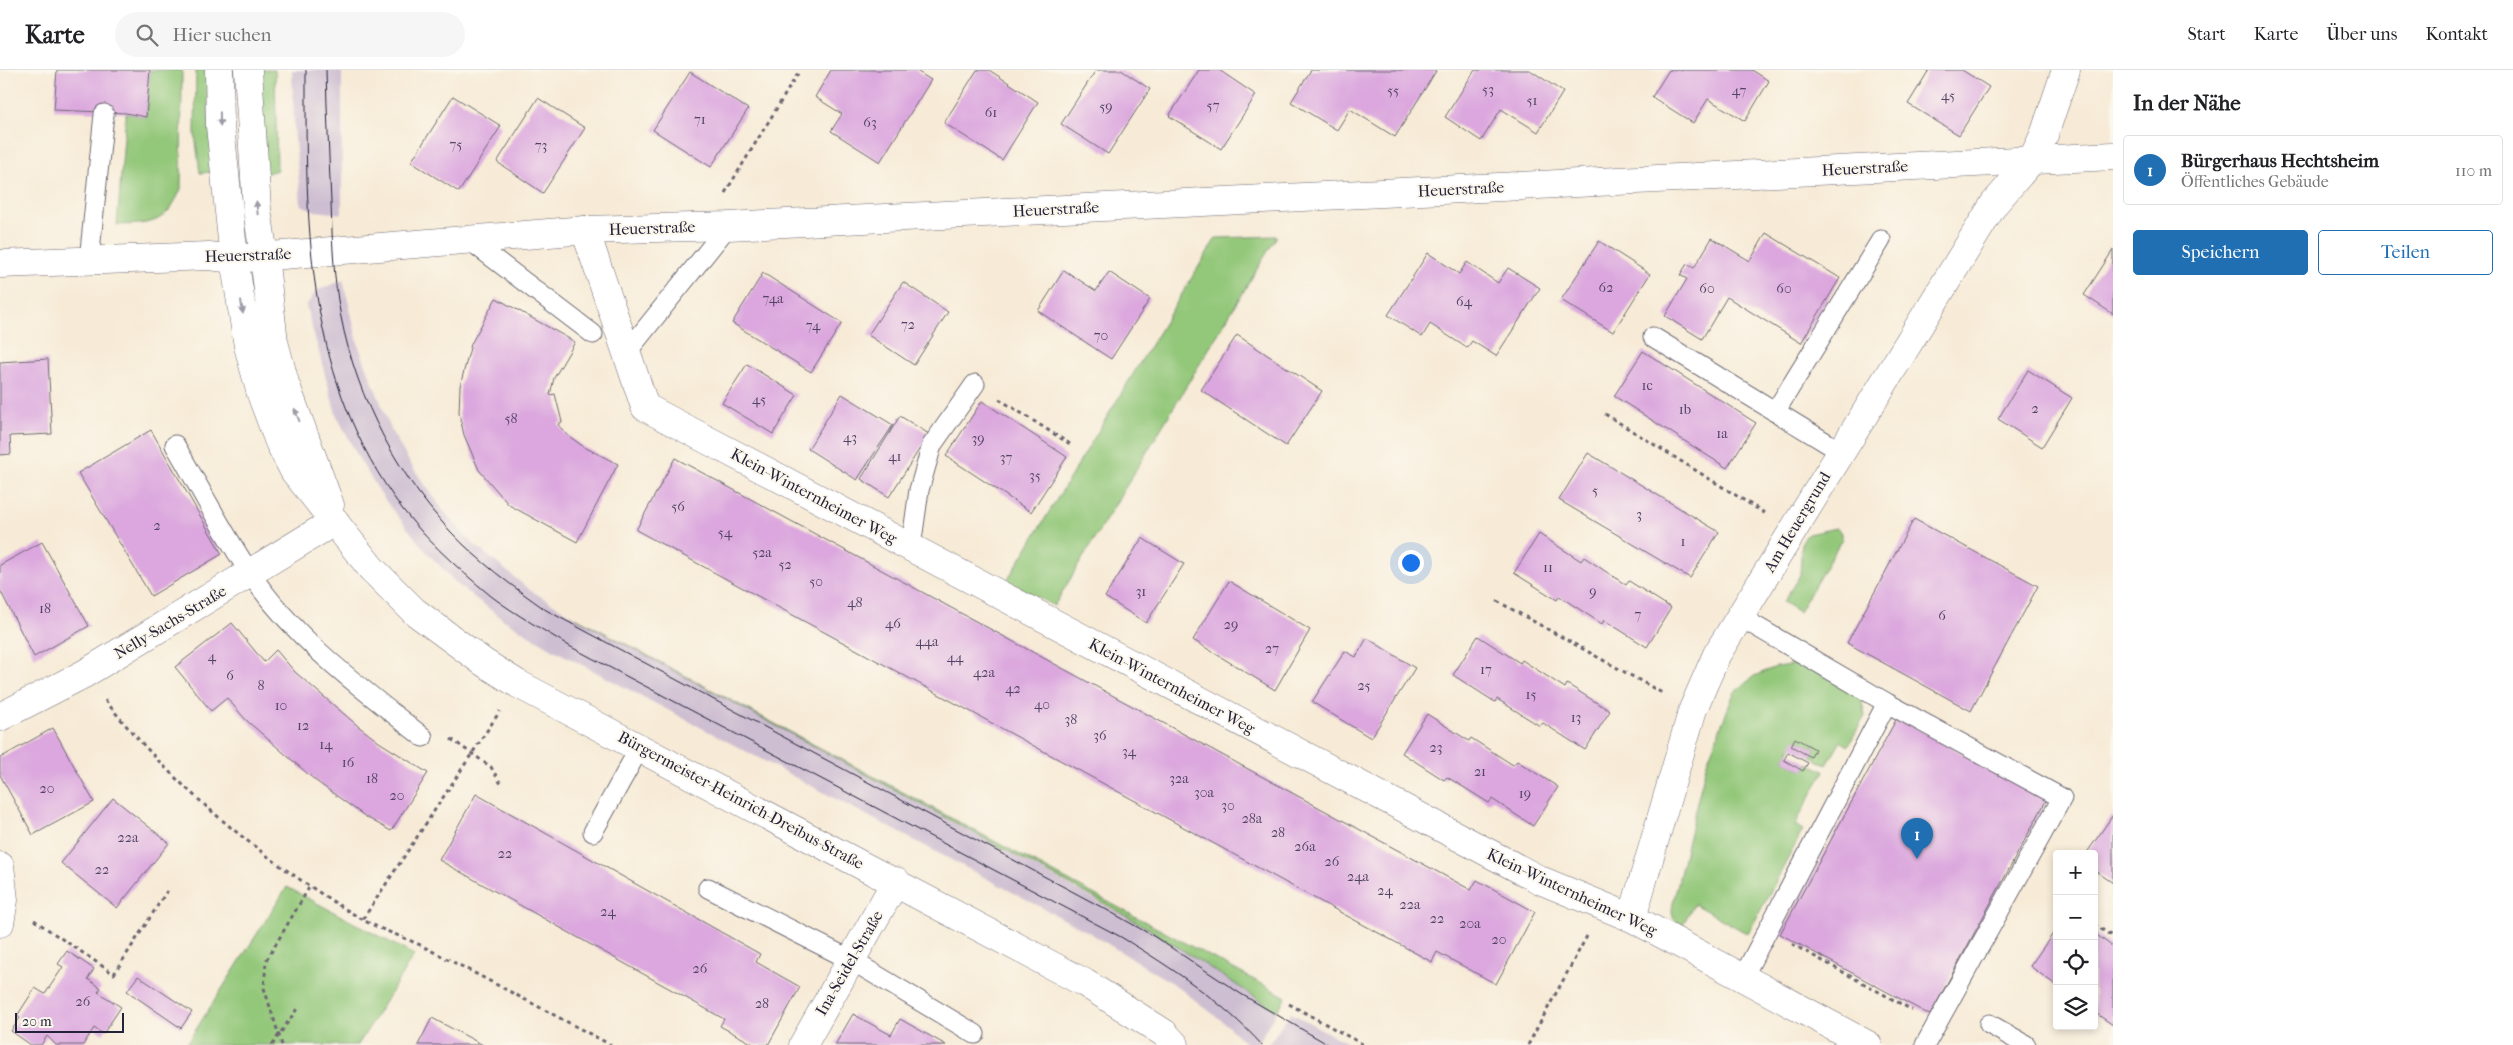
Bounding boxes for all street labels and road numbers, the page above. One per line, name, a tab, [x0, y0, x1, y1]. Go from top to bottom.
street label: Heuerstraße	[1821, 156, 1909, 180]
street label: Heuerstraße	[1417, 177, 1505, 201]
street label: Heuerstraße	[1012, 197, 1100, 221]
street label: Heuerstraße	[608, 217, 696, 239]
street label: Heuerstraße	[204, 244, 292, 266]
street label: Klein-Winternheimer Weg	[728, 444, 901, 548]
street label: Am Heuergrund	[1759, 468, 1835, 576]
street label: Nelly-Sachs-Straße	[110, 581, 230, 663]
street label: Klein-Winternheimer Weg	[1086, 634, 1259, 738]
street label: Bürgermeister-Heinrich-Dreibus-Straße	[615, 727, 867, 873]
street label: Klein-Winternheimer Weg	[1484, 844, 1660, 940]
street label: Ina-Seidel-Straße	[811, 907, 887, 1019]

